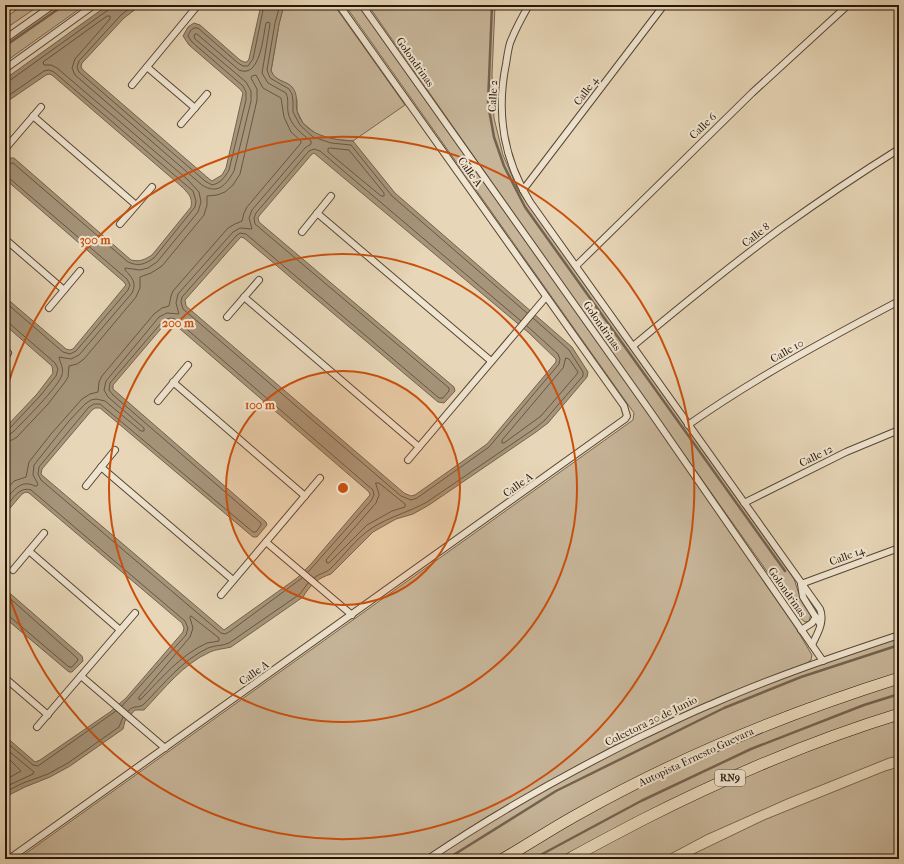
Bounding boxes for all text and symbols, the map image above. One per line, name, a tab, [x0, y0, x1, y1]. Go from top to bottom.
street label: Golondrinas	[393, 35, 437, 89]
street label: Calle 4	[571, 74, 601, 108]
street label: Calle 2	[486, 79, 500, 112]
street label: Calle 6	[687, 110, 719, 142]
street label: Calle A	[455, 155, 485, 190]
street label: Calle 8	[739, 220, 773, 250]
text: 300 m	[80, 233, 111, 248]
street label: Golondrinas	[580, 299, 624, 353]
text: 200 m	[162, 316, 195, 330]
street label: Calle 10	[768, 336, 806, 366]
text: 100 m	[245, 398, 276, 412]
street label: Calle 12	[797, 442, 835, 470]
street label: Calle A	[501, 470, 536, 500]
centre of rings	[336, 481, 350, 495]
street label: Calle 14	[828, 543, 867, 568]
street label: Golondrinas	[765, 565, 809, 619]
street label: Calle A	[237, 658, 272, 688]
street label: Colectora 20 de Junio	[603, 693, 700, 749]
street label: Autopista Ernesto Guevara	[635, 724, 757, 790]
road number: RN9	[715, 770, 745, 786]

